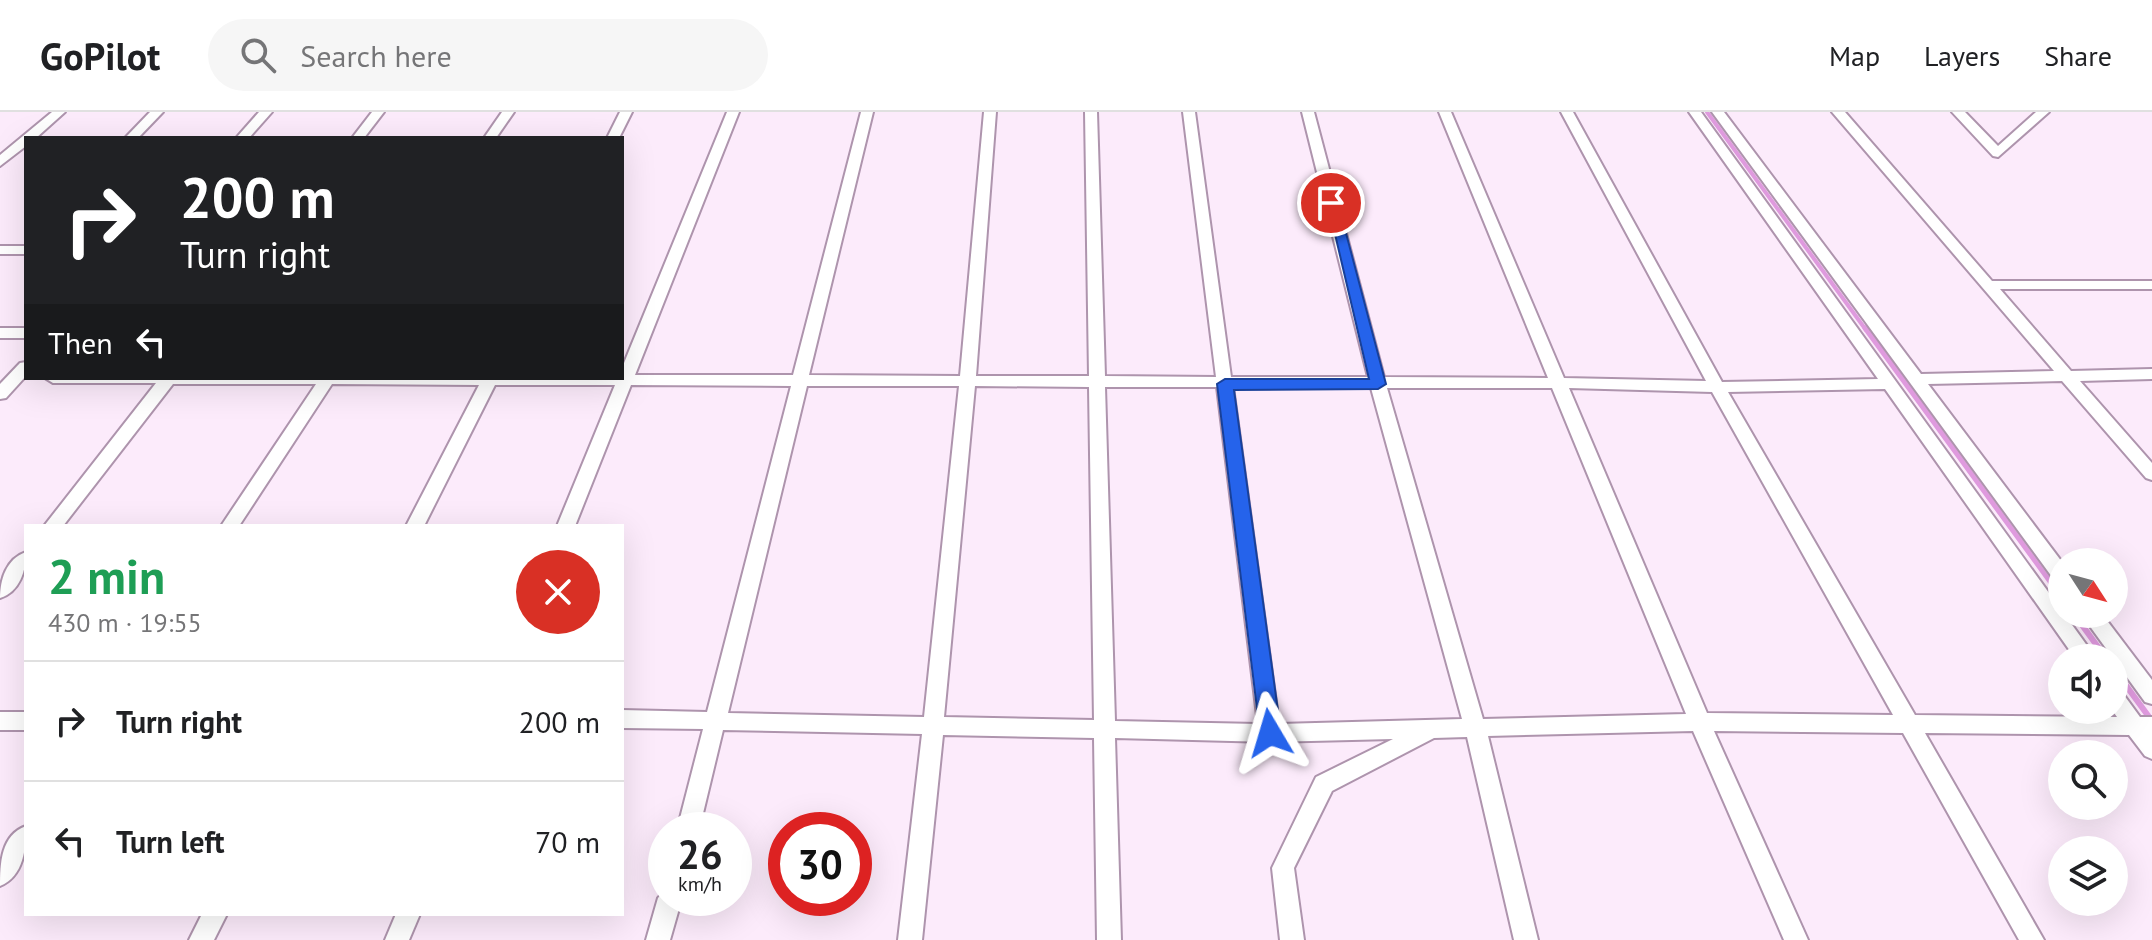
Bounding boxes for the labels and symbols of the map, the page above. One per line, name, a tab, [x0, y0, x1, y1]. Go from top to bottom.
pin	[1297, 169, 1365, 237]
north arrow	[2048, 548, 2128, 628]
position arrow	[1228, 691, 1312, 775]
speed limit sign: 30	[768, 812, 872, 916]

